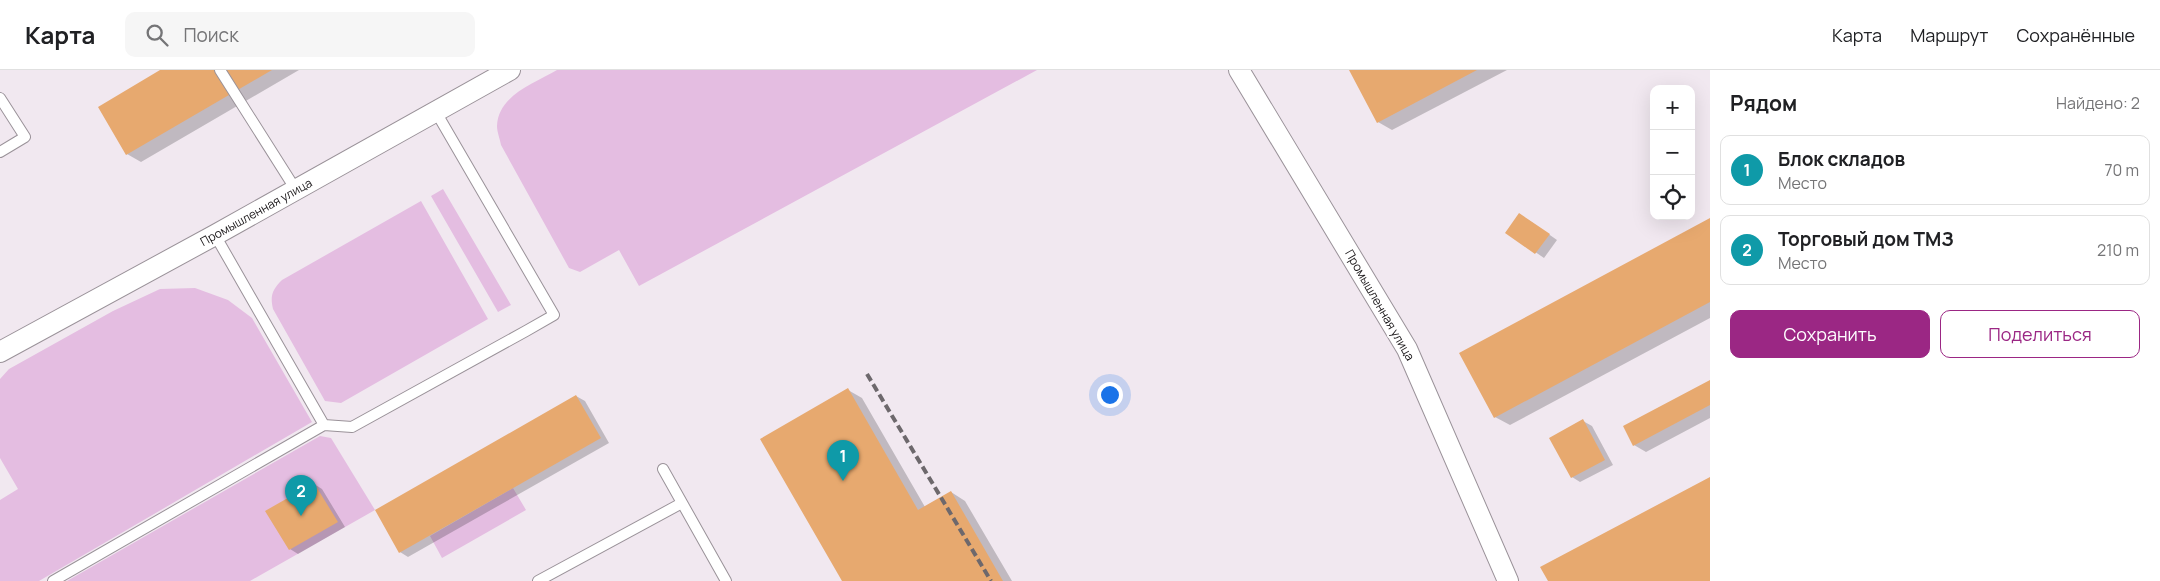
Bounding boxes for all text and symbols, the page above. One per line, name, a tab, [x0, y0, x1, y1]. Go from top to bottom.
search box	[125, 12, 475, 57]
text: Карта	[25, 18, 95, 51]
icon: search	[143, 21, 171, 49]
text: Поиск	[183, 22, 239, 48]
text: Карта	[1832, 23, 1882, 47]
text: Маршрут	[1910, 23, 1988, 47]
text: Сохранённые	[2016, 23, 2135, 47]
map controls	[1650, 85, 1695, 220]
button: +	[1650, 85, 1695, 130]
text: Рядом	[1730, 89, 1797, 117]
text: Найдено: 2	[2056, 92, 2140, 114]
button: −	[1650, 130, 1695, 175]
text: Блок складов	[1778, 146, 1905, 172]
text: 1	[1743, 159, 1751, 181]
text: 70 m	[2104, 159, 2139, 181]
text: Место	[1778, 172, 1827, 194]
street label: Промышленная улица	[197, 174, 315, 250]
button: locate	[1650, 175, 1695, 220]
text: Торговый дом ТМЗ	[1778, 226, 1954, 252]
text: 2	[1742, 239, 1752, 261]
text: 210 m	[2097, 239, 2139, 261]
street label: Промышленная улица	[1341, 246, 1419, 364]
text: Место	[1778, 252, 1827, 274]
button: Сохранить	[1730, 310, 1930, 358]
button: Поделиться	[1940, 310, 2140, 358]
your location	[1097, 382, 1123, 408]
pin: 1	[827, 440, 859, 481]
pin: 2	[285, 475, 317, 516]

